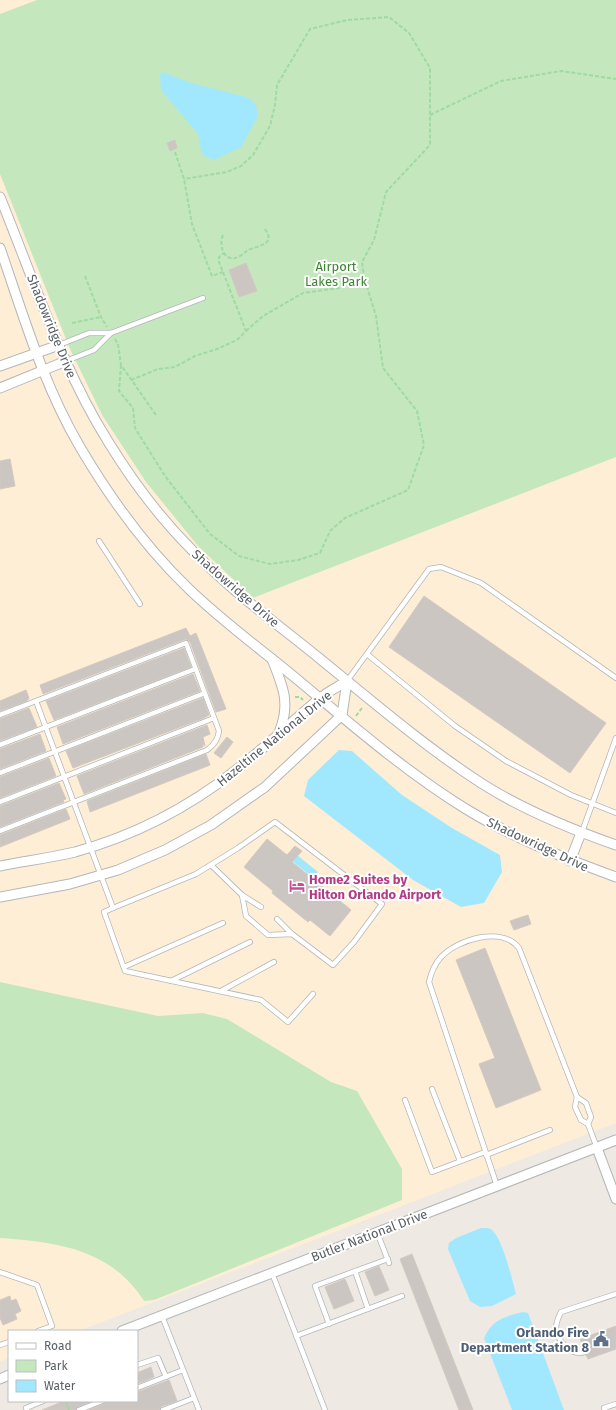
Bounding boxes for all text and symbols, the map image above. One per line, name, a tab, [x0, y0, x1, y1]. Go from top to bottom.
park label: Airport Lakes Park	[305, 259, 367, 289]
street label: Shadowridge Drive	[24, 272, 79, 380]
street label: Shadowridge Drive	[189, 546, 282, 630]
street label: Hazeltine National Drive	[214, 688, 335, 789]
street label: Shadowridge Drive	[485, 814, 591, 875]
place label: Home2 Suites by Hilton Orlando Airport	[309, 872, 442, 902]
hotel icon: Home2 Suites by Hilton Orlando Airport	[288, 877, 306, 895]
street label: Butler National Drive	[309, 1206, 430, 1265]
place label: Orlando Fire Department Station 8	[461, 1325, 589, 1355]
legend	[8, 1330, 138, 1402]
public building icon: Orlando Fire Department Station 8	[592, 1330, 610, 1348]
text: Road	[44, 1339, 72, 1353]
text: Park	[44, 1359, 68, 1373]
text: Water	[44, 1379, 76, 1393]

